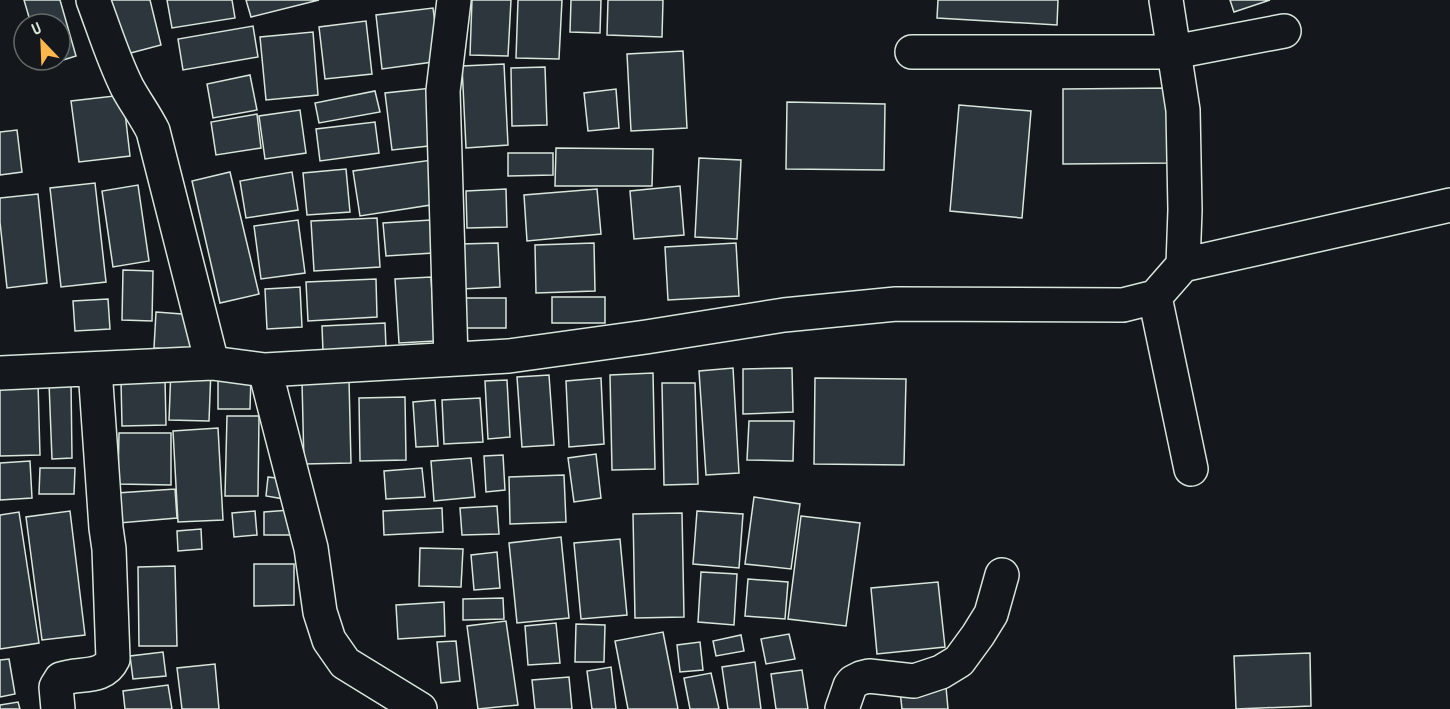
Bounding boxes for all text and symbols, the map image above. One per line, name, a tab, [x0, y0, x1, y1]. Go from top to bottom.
north arrow	[12, 12, 72, 72]
text: U	[28, 17, 44, 39]

